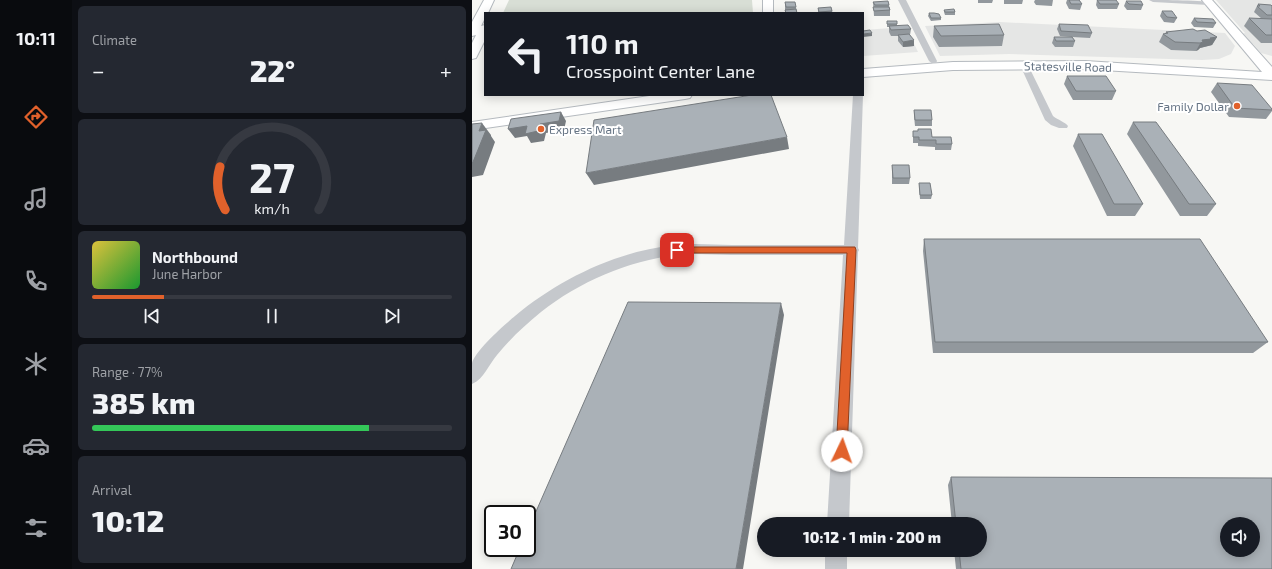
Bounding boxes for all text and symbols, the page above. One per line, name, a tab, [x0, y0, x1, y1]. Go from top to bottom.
text: 110 m	[566, 26, 639, 60]
text: 10:11	[16, 27, 56, 49]
icon: left	[500, 28, 552, 80]
text: Climate	[92, 32, 137, 48]
text: 22°	[250, 52, 295, 88]
text: −	[92, 57, 105, 83]
text: +	[440, 57, 452, 83]
street label: Statesville Road	[1024, 58, 1112, 74]
text: Crosspoint Center Lane	[566, 60, 755, 82]
place label: Family Dollar	[1157, 99, 1229, 113]
marker: Family Dollar	[1232, 101, 1242, 111]
icon: directions	[22, 103, 50, 131]
place label: Express Mart	[549, 122, 622, 136]
marker: Express Mart	[536, 124, 546, 134]
text: 27	[249, 151, 295, 201]
icon: music	[22, 185, 50, 213]
text: km/h	[254, 199, 290, 216]
pin	[660, 233, 694, 267]
icon: arrive	[666, 239, 688, 261]
text: Northbound	[152, 248, 238, 266]
text: June Harbor	[152, 266, 222, 282]
icon: phone	[22, 267, 50, 295]
icon: previous	[141, 305, 163, 327]
icon: pause	[261, 305, 283, 327]
icon: next	[381, 305, 403, 327]
icon: climate	[22, 350, 50, 378]
text: Range · 77%	[92, 364, 163, 380]
text: 385 km	[92, 384, 195, 420]
position arrow	[821, 430, 863, 472]
icon: car	[22, 432, 50, 460]
text: Arrival	[92, 482, 132, 498]
text: 10:12	[92, 502, 164, 538]
speed limit sign: 30	[484, 505, 536, 557]
icon: filters	[22, 514, 50, 542]
map controls	[1220, 517, 1260, 557]
button: sound	[1220, 517, 1260, 557]
text: 10:12 · 1 min · 200 m	[803, 528, 941, 546]

